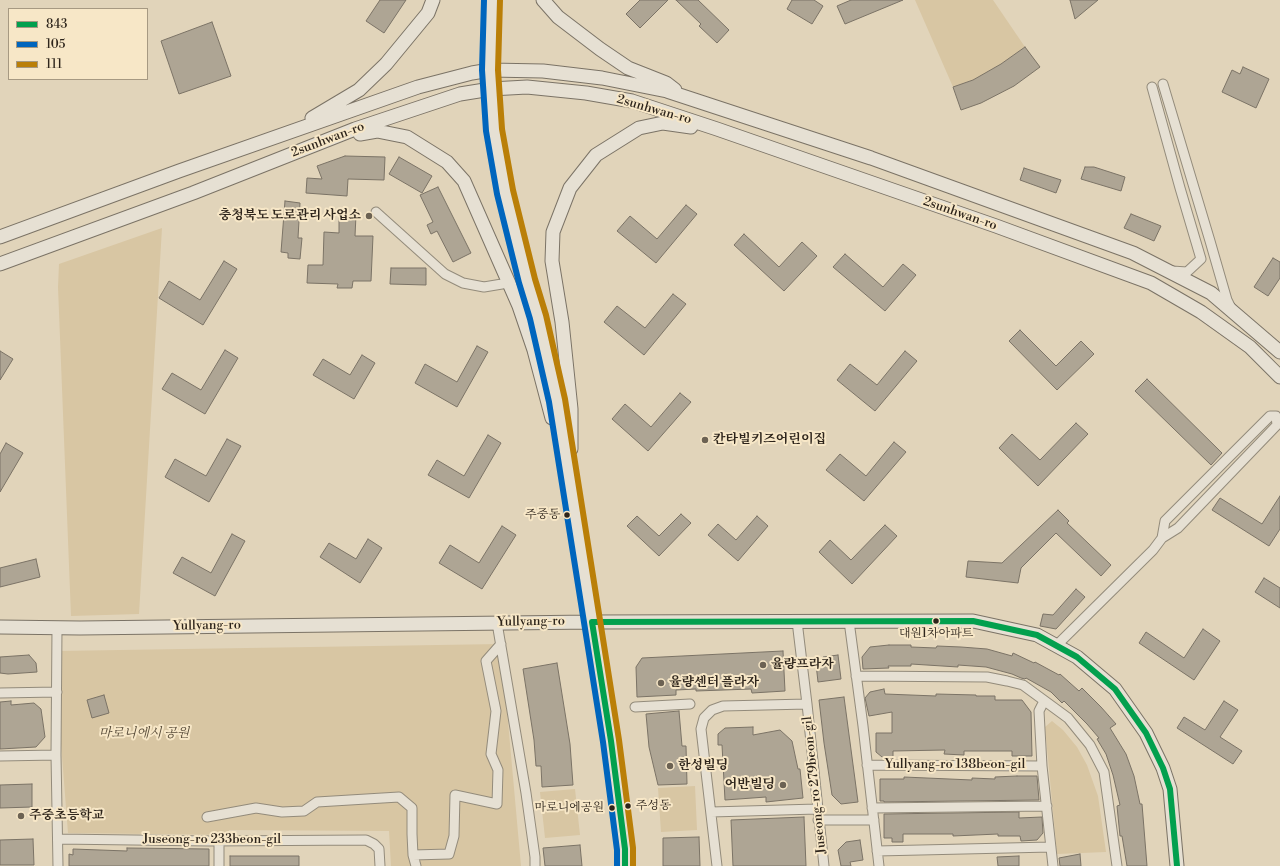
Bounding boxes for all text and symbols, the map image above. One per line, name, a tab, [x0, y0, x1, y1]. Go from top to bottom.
legend	[8, 8, 148, 80]
text: 843	[46, 17, 67, 32]
text: 105	[46, 37, 65, 52]
text: 111	[46, 57, 62, 72]
street label: 2sunhwan-ro	[615, 92, 693, 128]
street label: 2sunhwan-ro	[289, 119, 367, 161]
street label: 2sunhwan-ro	[921, 194, 999, 234]
place label: 충청북도 도로관리 사업소	[219, 208, 361, 224]
marker: 충청북도 도로관리 사업소	[364, 211, 374, 221]
place label: 칸타빌키즈어린이집	[713, 432, 826, 448]
marker: 칸타빌키즈어린이집	[700, 435, 710, 445]
place label: 주중동	[525, 508, 560, 522]
marker: 주중동	[562, 510, 572, 520]
street label: Yullyang-ro	[497, 614, 565, 630]
marker: 대원1차아파트	[931, 616, 941, 626]
street label: Yullyang-ro	[173, 618, 241, 634]
place label: 대원1차아파트	[899, 627, 973, 641]
place label: 율량프라자	[771, 657, 834, 673]
marker: 율량프라자	[758, 660, 768, 670]
place label: 율량센터 플라자	[669, 675, 759, 691]
marker: 율량센터 플라자	[656, 678, 666, 688]
street label: Juseong-ro 279beon-gil	[800, 715, 830, 855]
park label: 마로니에시 공원	[99, 726, 189, 742]
street label: Yullyang-ro 138beon-gil	[885, 757, 1025, 773]
place label: 한성빌딩	[678, 758, 728, 774]
marker: 한성빌딩	[665, 761, 675, 771]
place label: 어반빌딩	[725, 777, 775, 793]
marker: 어반빌딩	[778, 780, 788, 790]
place label: 주성동	[636, 799, 671, 813]
place label: 마로니에공원	[534, 801, 604, 815]
marker: 주성동	[623, 801, 633, 811]
marker: 마로니에공원	[607, 803, 617, 813]
place label: 주중초등학교	[29, 808, 104, 824]
marker: 주중초등학교	[16, 811, 26, 821]
street label: Juseong-ro 233beon-gil	[143, 832, 281, 848]

